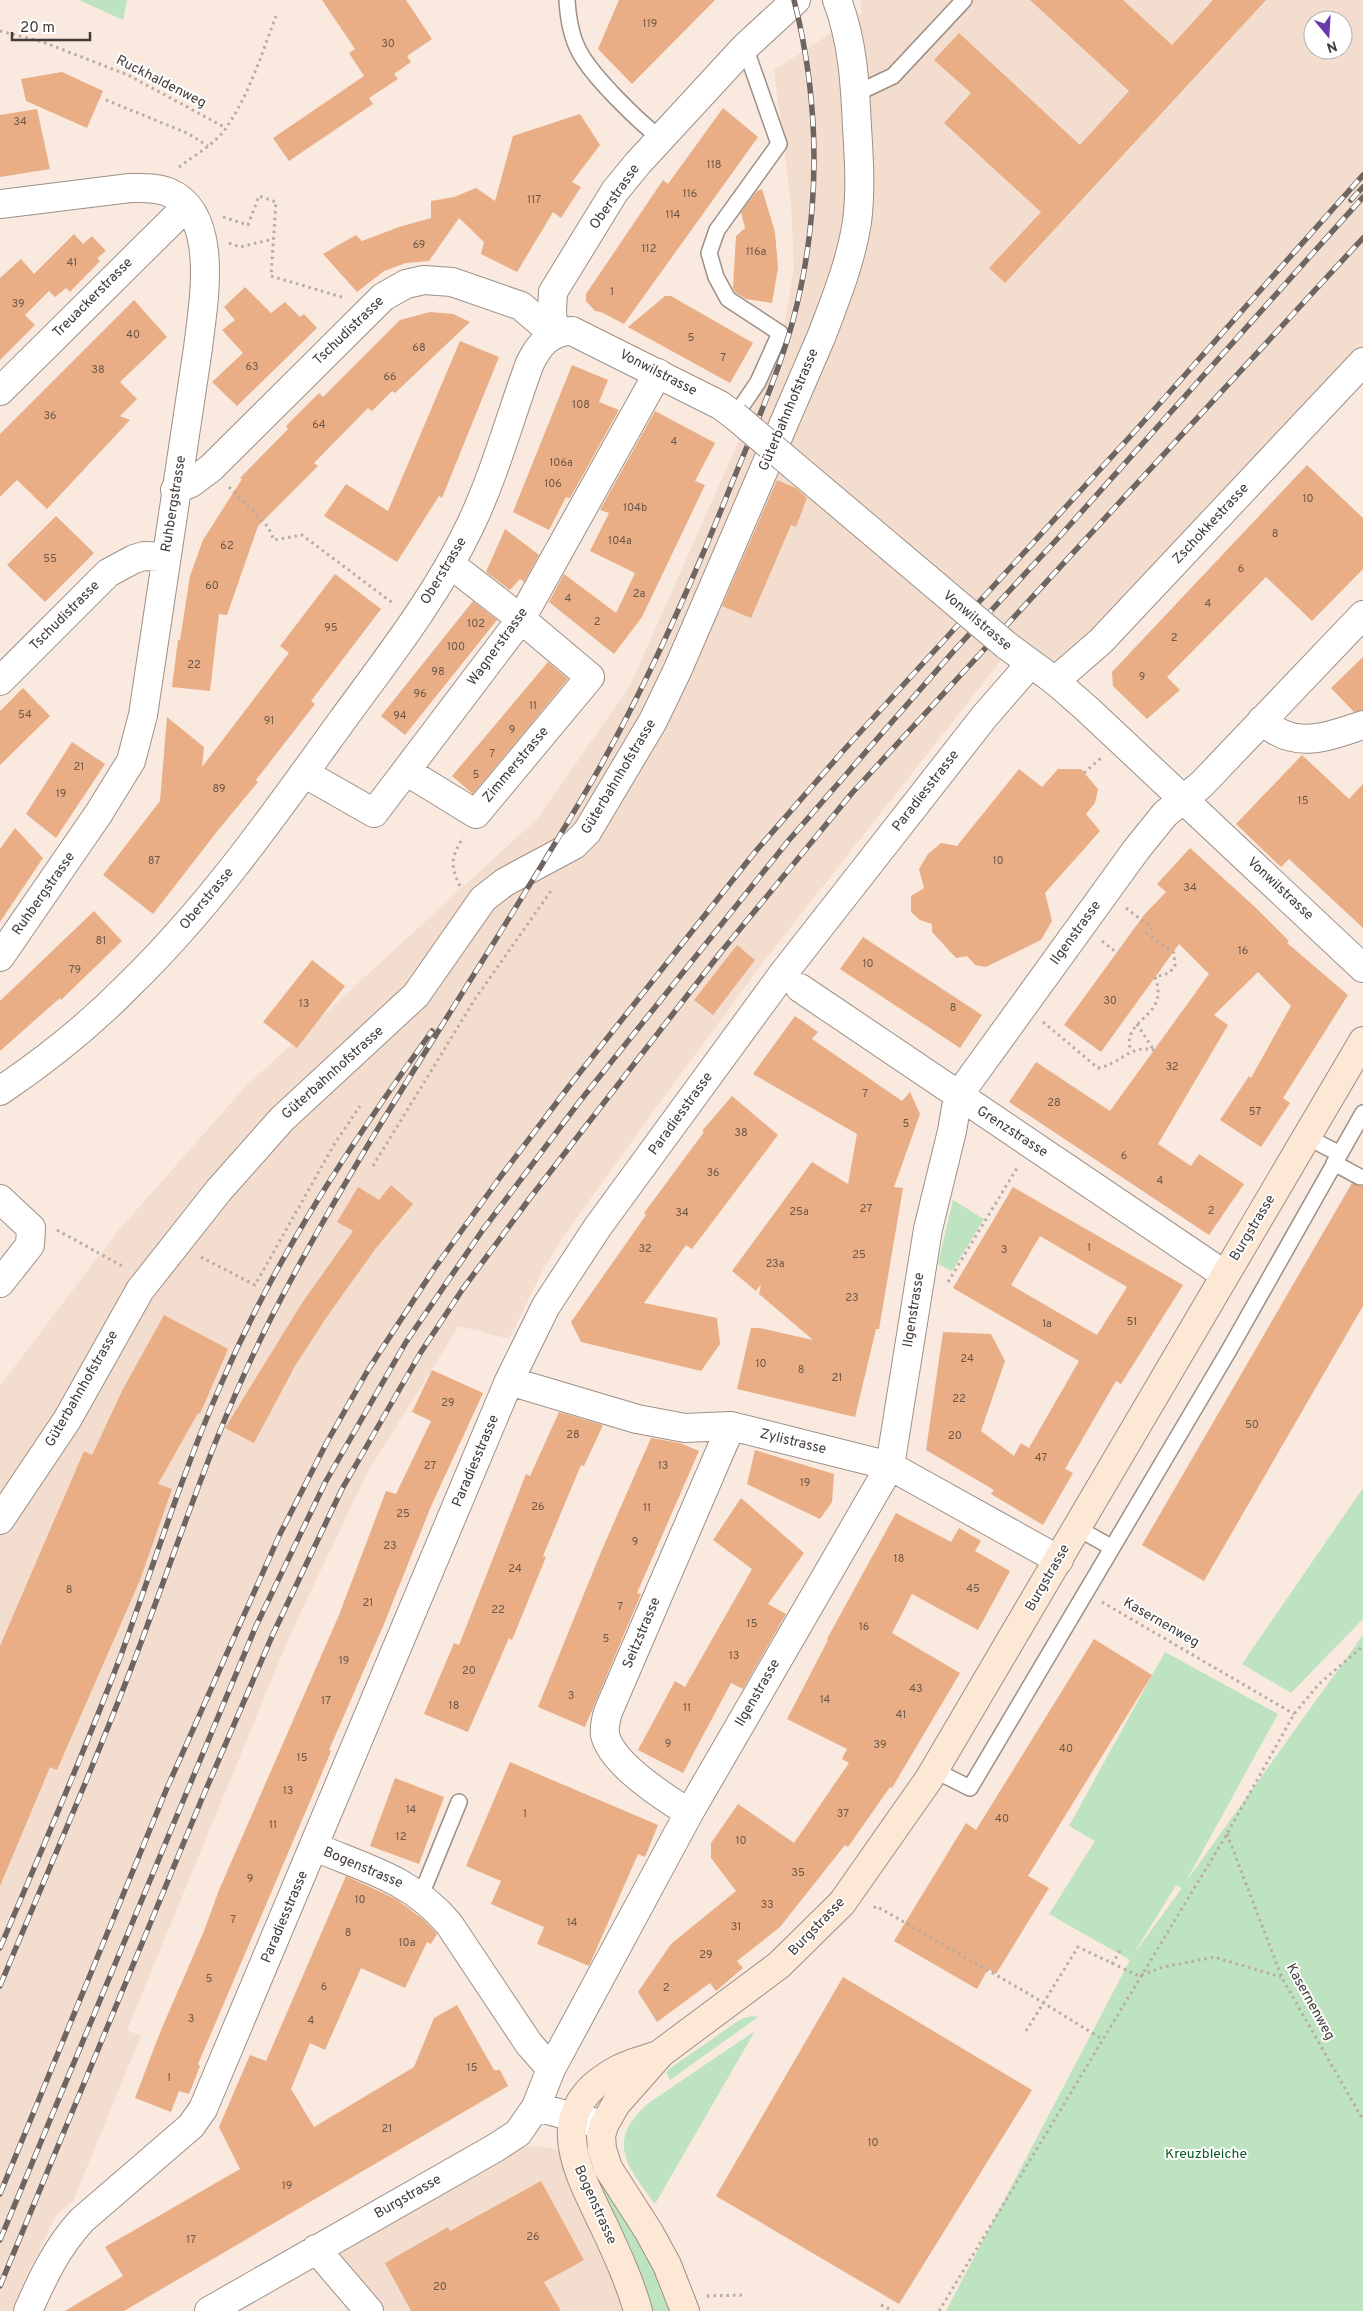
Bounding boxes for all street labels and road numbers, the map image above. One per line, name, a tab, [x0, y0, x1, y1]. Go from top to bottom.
street label: Ruckhaldenweg	[113, 52, 209, 112]
street label: Oberstrasse	[586, 161, 644, 233]
street label: Treuackerstrasse	[49, 254, 137, 342]
street label: Tschudistrasse	[310, 293, 388, 369]
street label: Vonwilstrasse	[616, 346, 700, 400]
street label: Güterbahnhofstrasse	[756, 346, 822, 474]
street label: Ruhbergstrasse	[158, 454, 190, 554]
street label: Zschokkestrasse	[1169, 480, 1253, 568]
street label: Oberstrasse	[417, 534, 471, 608]
street label: Tschudistrasse	[26, 577, 104, 655]
street label: Vonwilstrasse	[939, 587, 1015, 655]
street label: Wagnerstrasse	[464, 605, 532, 689]
street label: Güterbahnhofstrasse	[578, 716, 660, 838]
street label: Zimmerstrasse	[479, 724, 553, 806]
street label: Paradiesstrasse	[889, 747, 963, 835]
street label: Ruhbergstrasse	[9, 849, 79, 939]
street label: Vonwilstrasse	[1243, 854, 1317, 924]
street label: Oberstrasse	[176, 865, 238, 933]
street label: Ilgenstrasse	[1047, 898, 1105, 968]
street label: Güterbahnhofstrasse	[278, 1023, 388, 1123]
street label: Paradiesstrasse	[645, 1069, 717, 1159]
street label: Grenzstrasse	[973, 1103, 1051, 1161]
street label: Burgstrasse	[1227, 1192, 1279, 1264]
street label: Ilgenstrasse	[900, 1272, 928, 1348]
street label: Güterbahnhofstrasse	[42, 1328, 122, 1450]
street label: Paradiesstrasse	[449, 1412, 503, 1510]
street label: Zylistrasse	[758, 1426, 828, 1458]
street label: Burgstrasse	[1022, 1542, 1074, 1614]
street label: Kasernenweg	[1120, 1594, 1202, 1652]
street label: Seitzstrasse	[619, 1595, 665, 1671]
street label: Ilgenstrasse	[732, 1656, 784, 1730]
street label: Bogenstrasse	[321, 1844, 405, 1892]
street label: Paradiesstrasse	[258, 1868, 312, 1966]
street label: Burgstrasse	[785, 1894, 849, 1960]
street label: Kasernenweg	[1282, 1961, 1338, 2043]
street label: Bogenstrasse	[570, 2163, 620, 2247]
street label: Burgstrasse	[372, 2171, 444, 2223]

